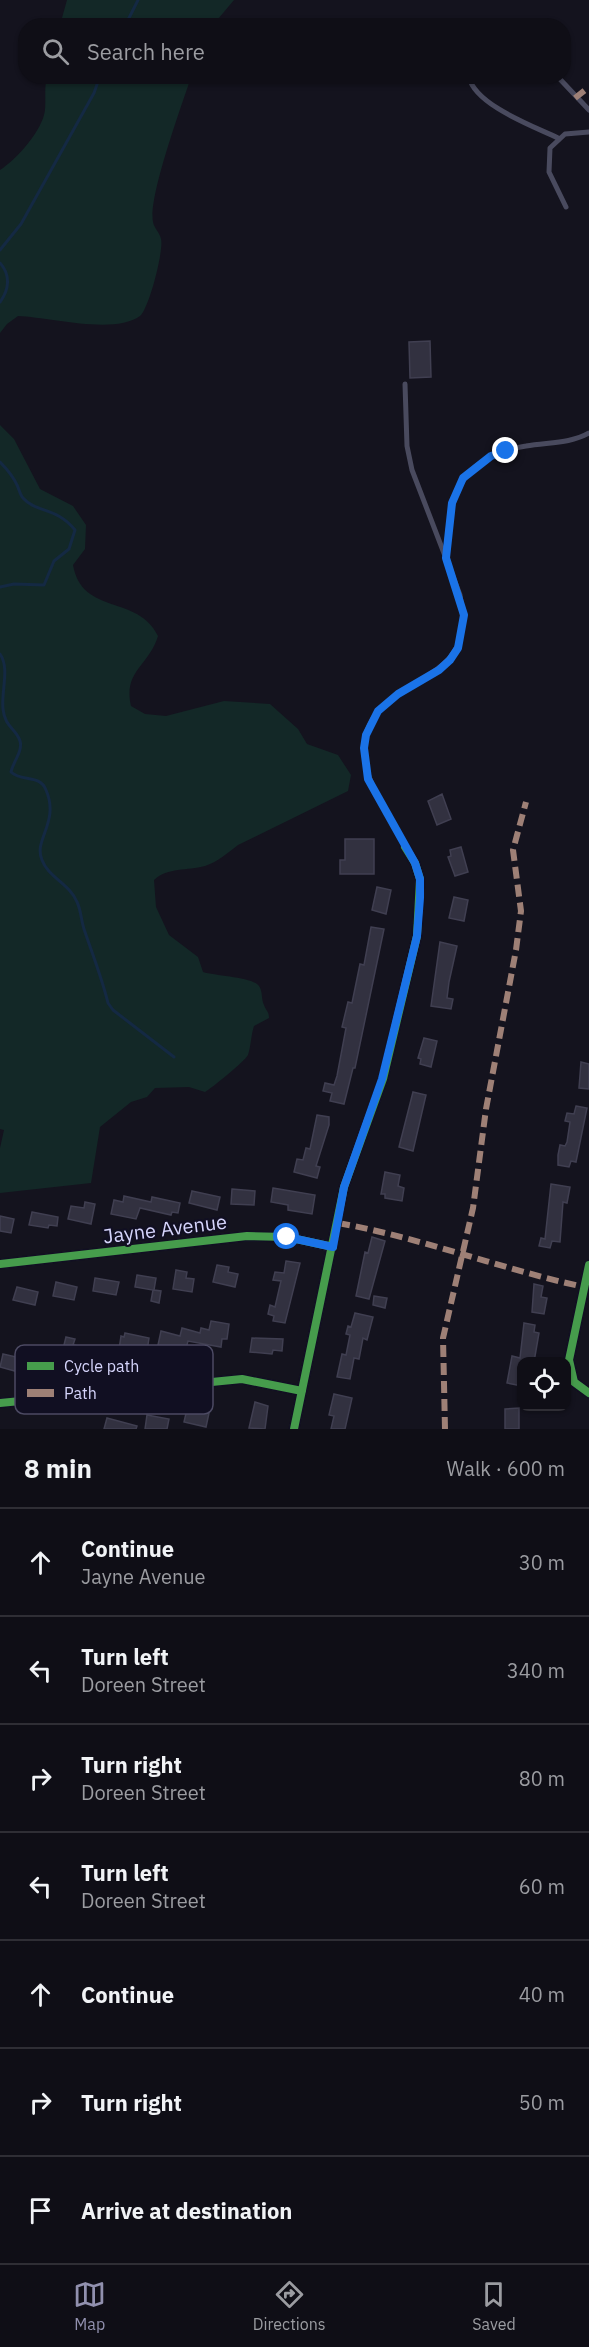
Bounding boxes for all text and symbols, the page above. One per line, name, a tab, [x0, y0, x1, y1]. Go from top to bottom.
search box	[18, 18, 571, 84]
icon: search	[39, 35, 72, 68]
text: Search here	[87, 37, 205, 66]
route end	[492, 437, 518, 463]
street label: Jayne Avenue	[101, 1208, 228, 1249]
route start	[273, 1223, 299, 1249]
legend	[15, 1345, 213, 1414]
text: Cycle path	[64, 1356, 139, 1376]
map controls	[517, 1357, 571, 1411]
button: locate	[517, 1357, 571, 1411]
text: Path	[64, 1383, 97, 1403]
text: 8 min	[24, 1451, 92, 1485]
text: Walk · 600 m	[447, 1455, 565, 1482]
text: Continue	[81, 1534, 174, 1563]
icon: ahead	[24, 1546, 57, 1579]
text: 30 m	[519, 1549, 565, 1576]
text: Jayne Avenue	[81, 1563, 206, 1590]
text: Turn left	[81, 1642, 169, 1671]
icon: left	[24, 1654, 57, 1687]
text: 340 m	[507, 1657, 565, 1684]
text: Doreen Street	[81, 1671, 206, 1698]
text: Turn right	[81, 1750, 182, 1779]
icon: right	[24, 1762, 57, 1795]
text: 80 m	[519, 1765, 565, 1792]
text: Doreen Street	[81, 1779, 206, 1806]
text: Turn left	[81, 1858, 169, 1887]
icon: left	[24, 1870, 57, 1903]
text: 60 m	[519, 1873, 565, 1900]
text: Doreen Street	[81, 1887, 206, 1914]
icon: ahead	[24, 1978, 57, 2011]
text: Continue	[81, 1980, 174, 2009]
text: 40 m	[519, 1981, 565, 2008]
icon: right	[24, 2086, 57, 2119]
text: Turn right	[81, 2088, 182, 2117]
text: 50 m	[519, 2089, 565, 2116]
icon: arrive	[24, 2194, 57, 2227]
text: Arrive at destination	[81, 2196, 292, 2225]
tab: Map	[73, 2278, 106, 2334]
tab: Directions	[253, 2278, 326, 2334]
tab: Saved	[472, 2278, 516, 2334]

